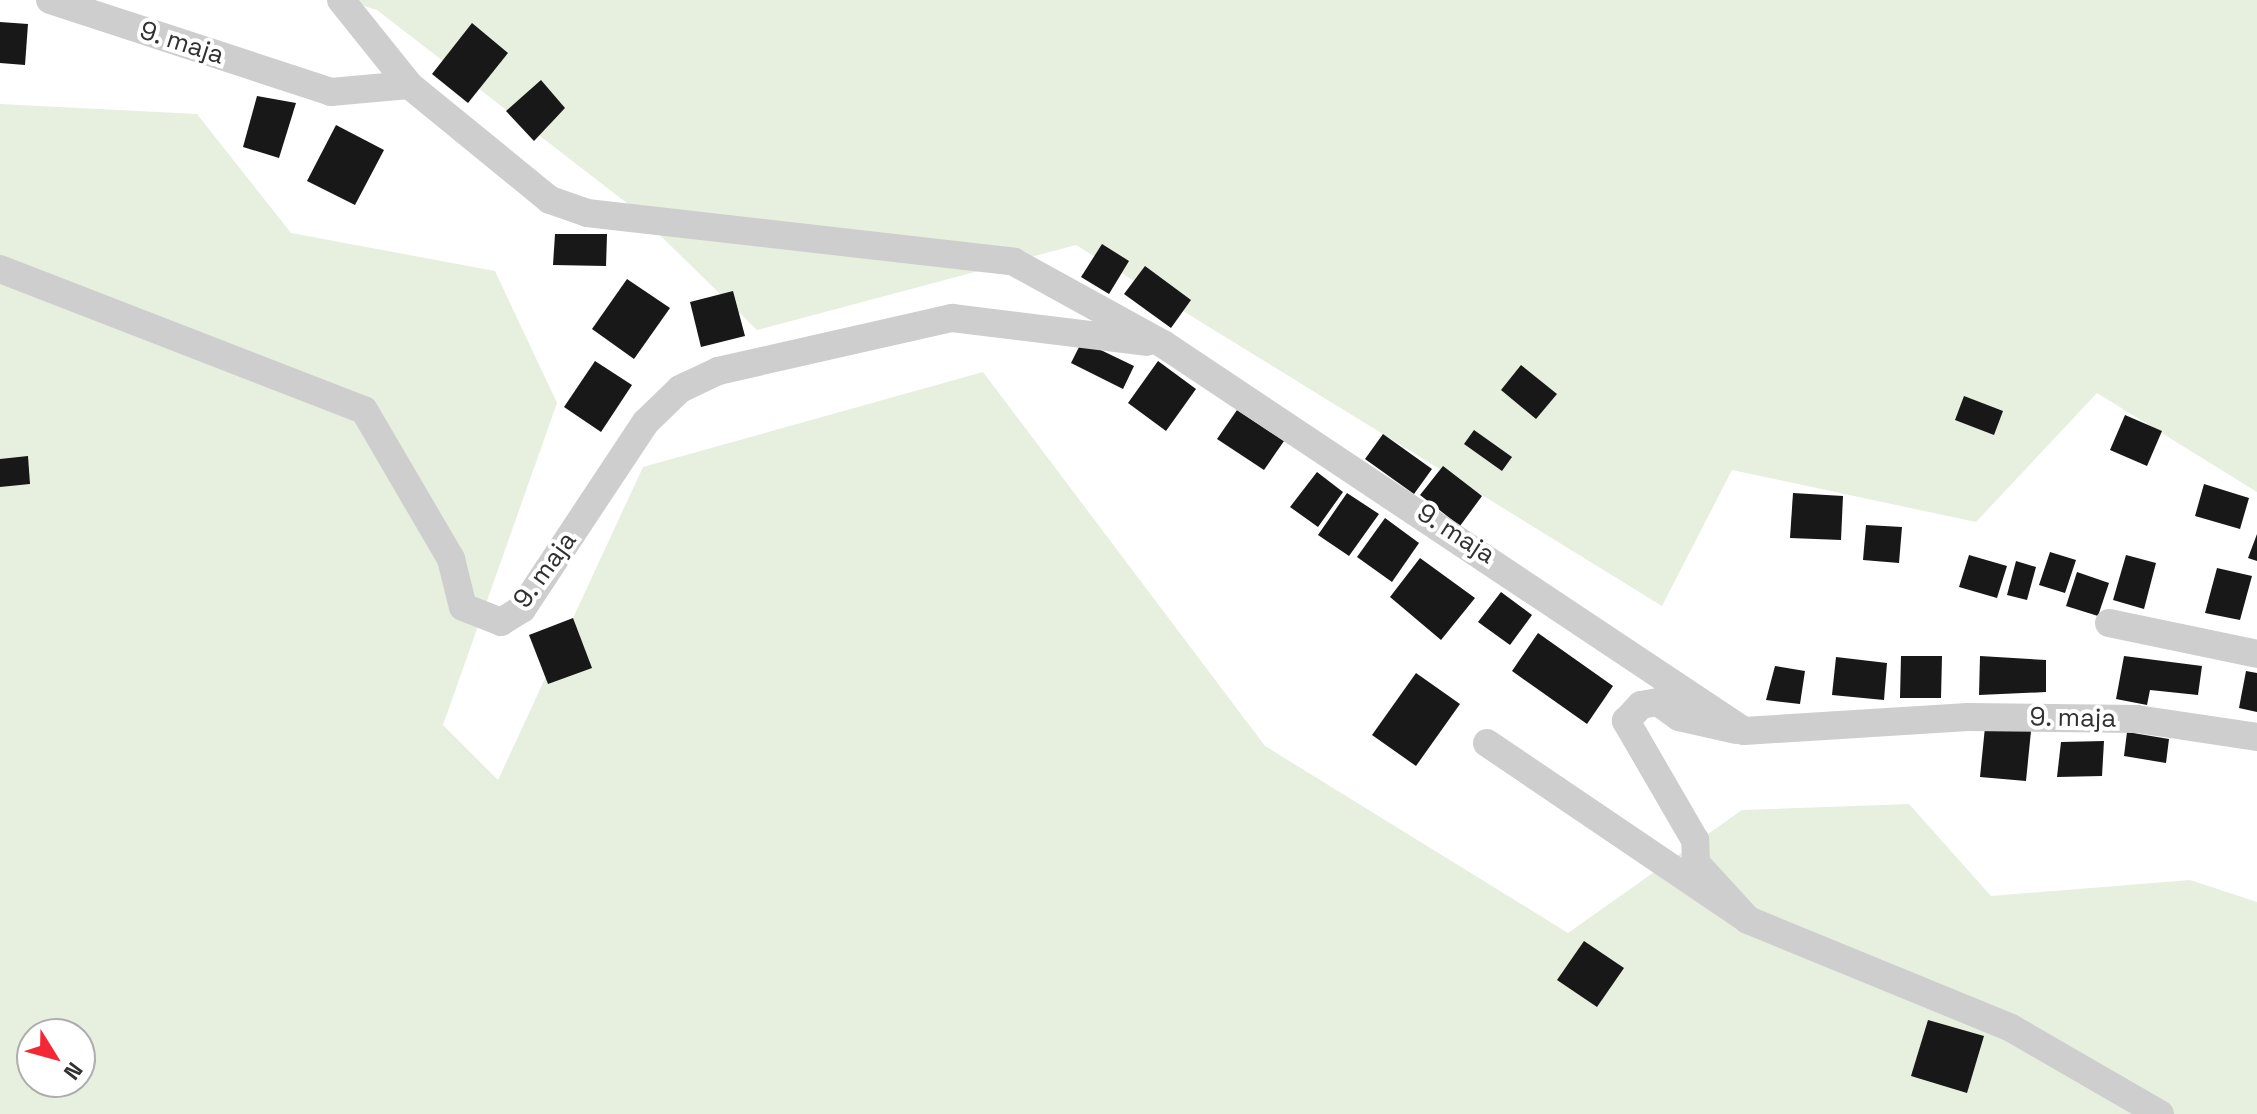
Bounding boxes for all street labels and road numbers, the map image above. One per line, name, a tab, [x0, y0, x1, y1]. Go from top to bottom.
street label: 9. maja	[136, 15, 228, 71]
street label: 9. maja	[1411, 497, 1501, 571]
street label: 9. maja	[507, 525, 583, 615]
street label: 9. maja	[2029, 702, 2117, 734]

